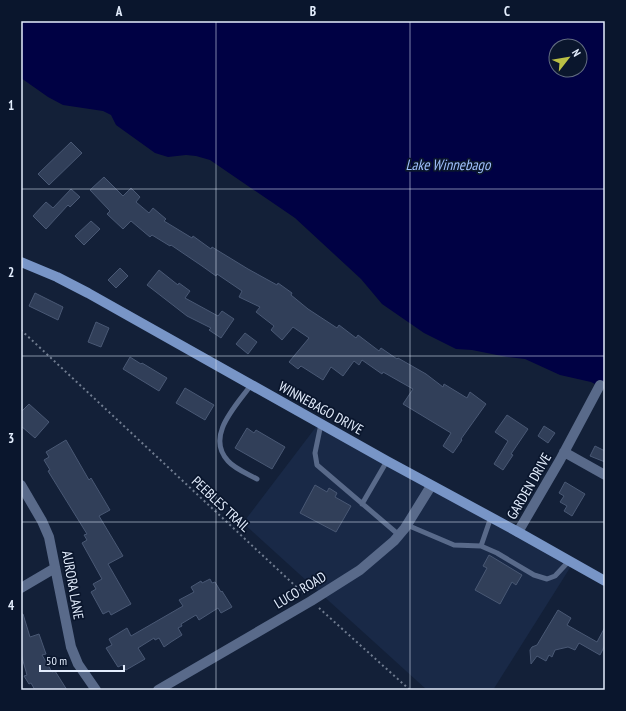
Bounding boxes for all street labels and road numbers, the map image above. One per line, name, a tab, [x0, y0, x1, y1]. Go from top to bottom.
street label: WINNEBAGO DRIVE	[276, 377, 366, 439]
street label: GARDEN DRIVE	[503, 449, 555, 523]
street label: PEEBLES TRAIL	[188, 472, 254, 536]
street label: AURORA LANE	[58, 549, 88, 621]
street label: LUCO ROAD	[271, 567, 329, 613]

